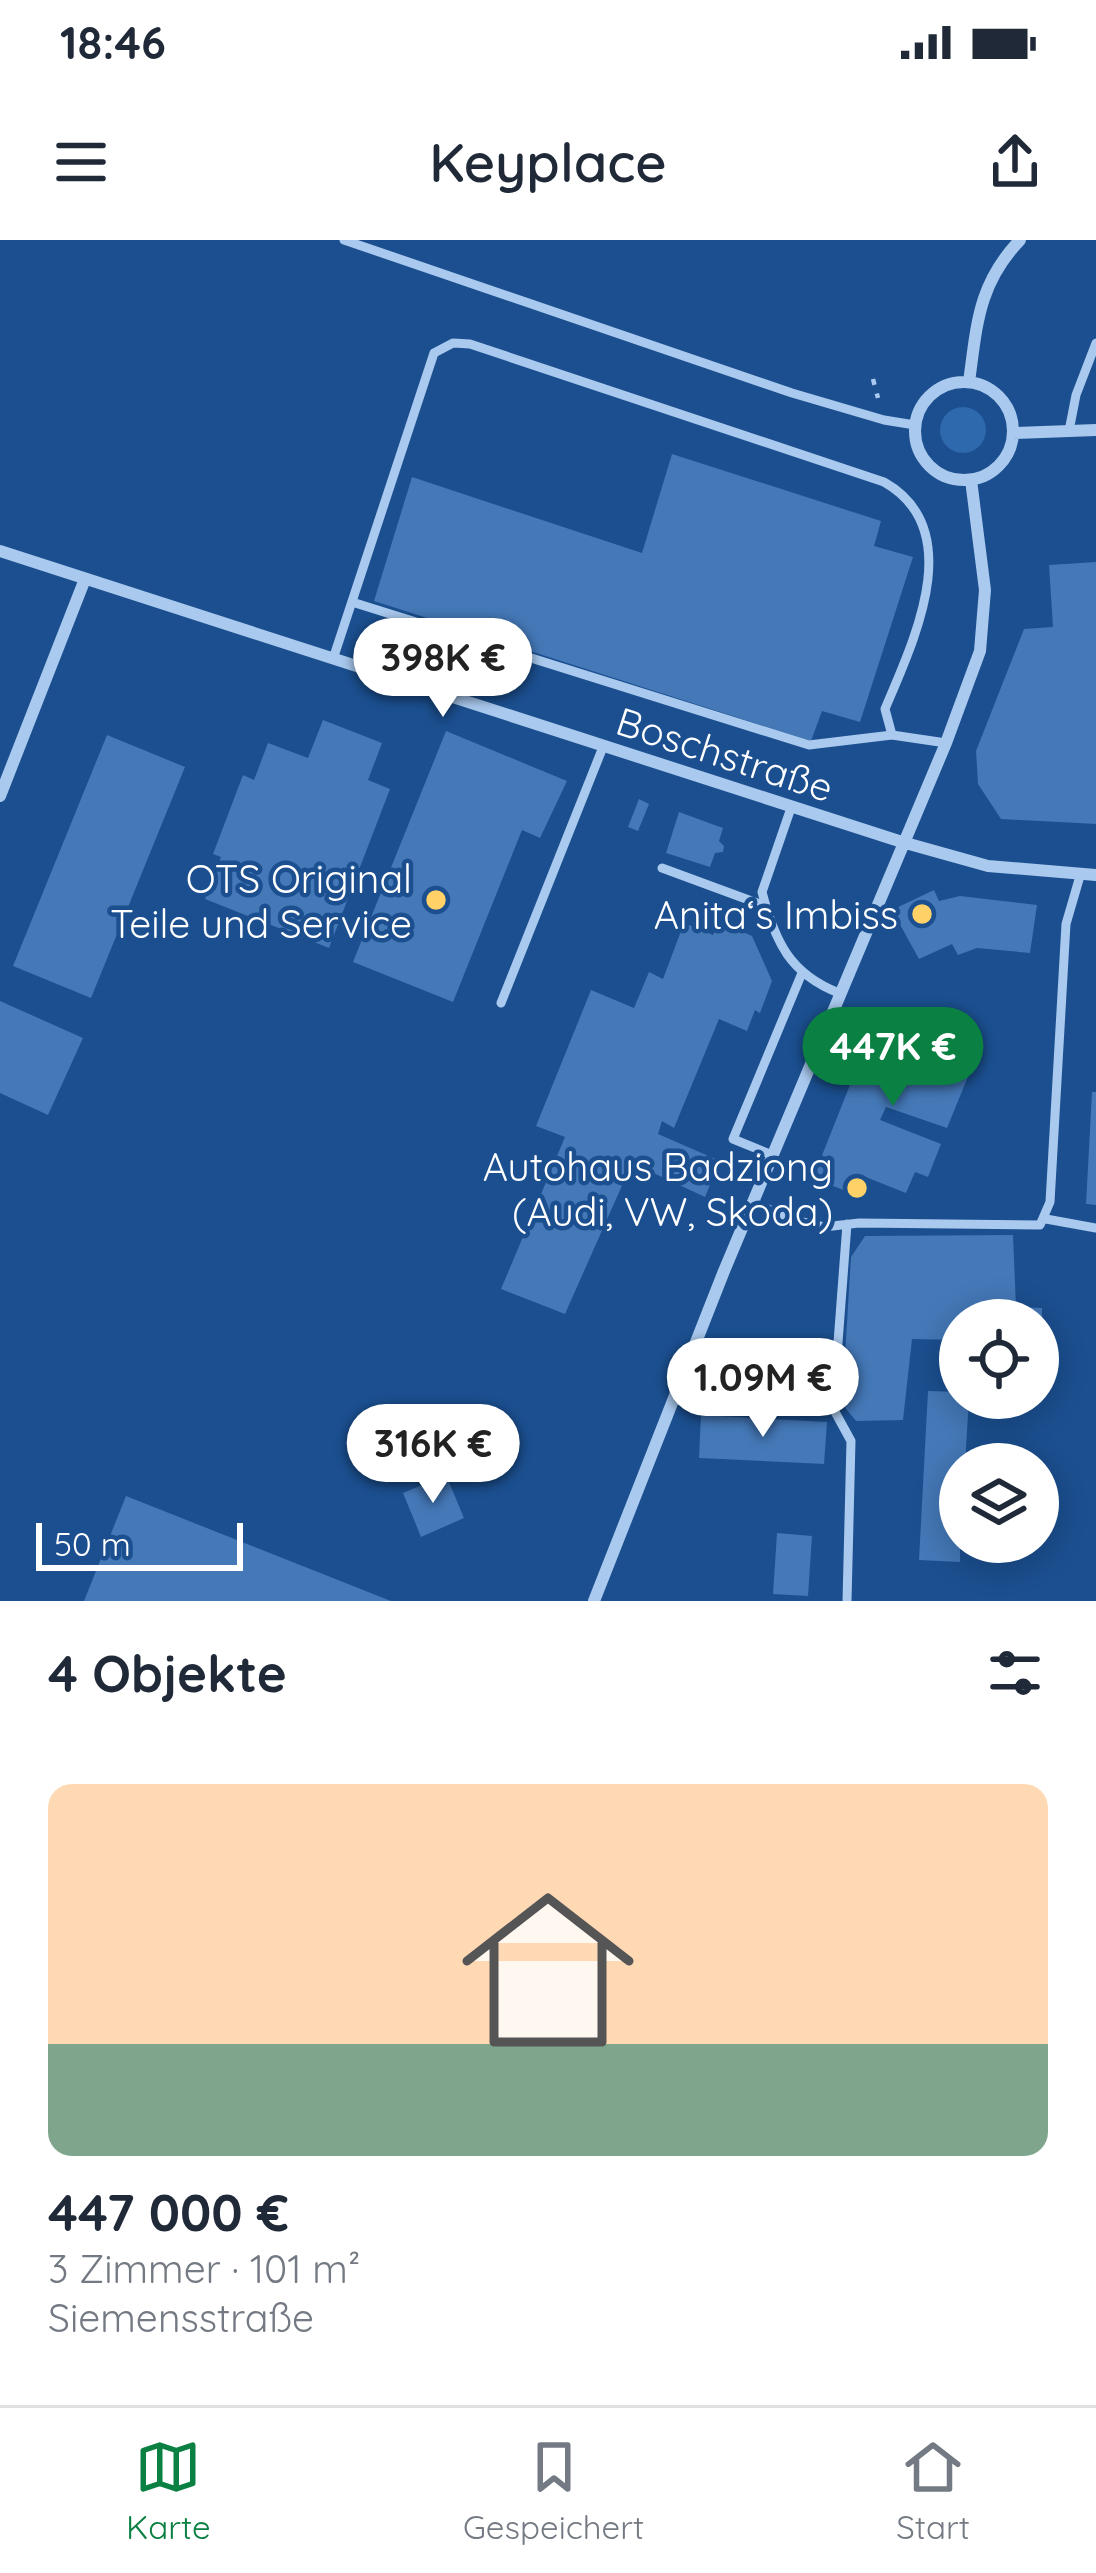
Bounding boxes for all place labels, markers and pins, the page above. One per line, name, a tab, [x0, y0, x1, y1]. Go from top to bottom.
pin: 398K €	[345, 618, 541, 720]
place label: OTS Original Teile und Service	[110, 854, 412, 948]
marker: OTS Original Teile und Service	[423, 887, 449, 913]
place label: Anita‘s Imbiss	[654, 890, 898, 939]
marker: Anita‘s Imbiss	[909, 901, 935, 927]
pin: 447K €	[795, 1007, 991, 1109]
place label: Autohaus Badziong (Audi, VW, Skoda)	[483, 1142, 833, 1236]
marker: Autohaus Badziong (Audi, VW, Skoda)	[844, 1175, 870, 1201]
pin: 1.09M €	[652, 1338, 874, 1440]
pin: 316K €	[335, 1404, 531, 1506]

